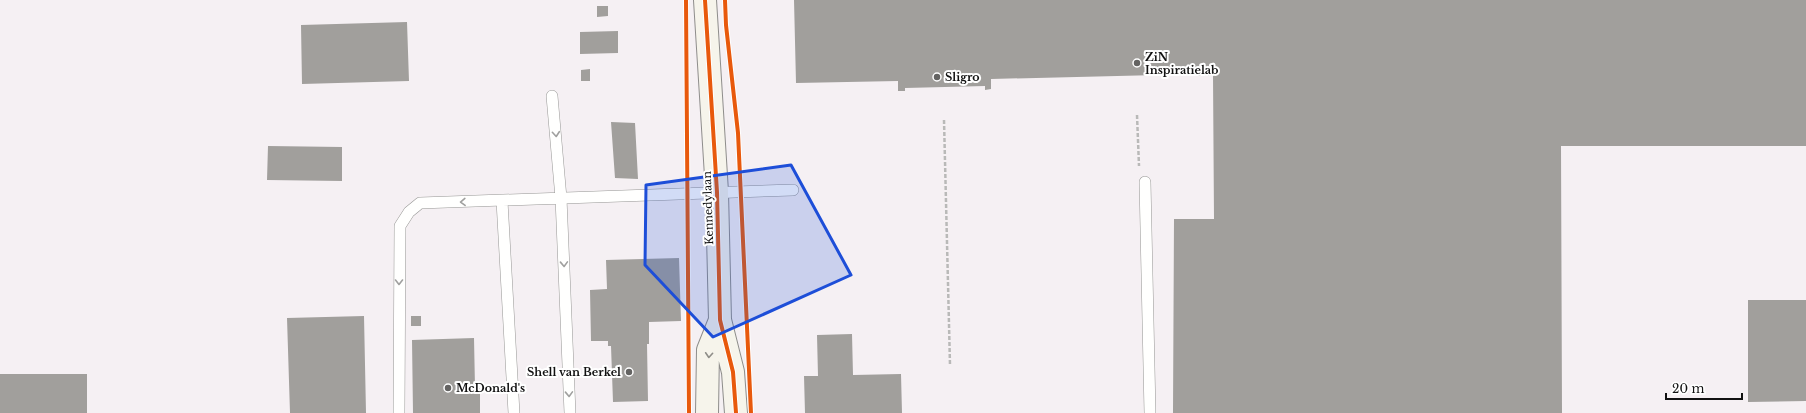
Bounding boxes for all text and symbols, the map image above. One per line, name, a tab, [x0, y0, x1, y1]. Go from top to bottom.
place label: ZiN Inspiratielab	[1145, 50, 1219, 77]
marker: ZiN Inspiratielab	[1132, 58, 1142, 68]
place label: Sligro	[945, 70, 980, 84]
marker: Sligro	[932, 72, 942, 82]
one-way arrow	[551, 131, 560, 138]
street label: Kennedylaan	[700, 171, 716, 245]
one-way arrow	[460, 198, 466, 206]
one-way arrow	[559, 261, 568, 267]
one-way arrow	[395, 279, 404, 285]
one-way arrow	[704, 352, 713, 359]
place label: Shell van Berkel	[527, 365, 621, 379]
marker: Shell van Berkel	[624, 367, 634, 377]
scale bar	[1666, 375, 1742, 401]
place label: McDonald's	[456, 381, 525, 395]
text: 20 m	[1672, 381, 1704, 396]
marker: McDonald's	[443, 383, 453, 393]
one-way arrow	[565, 391, 573, 397]

